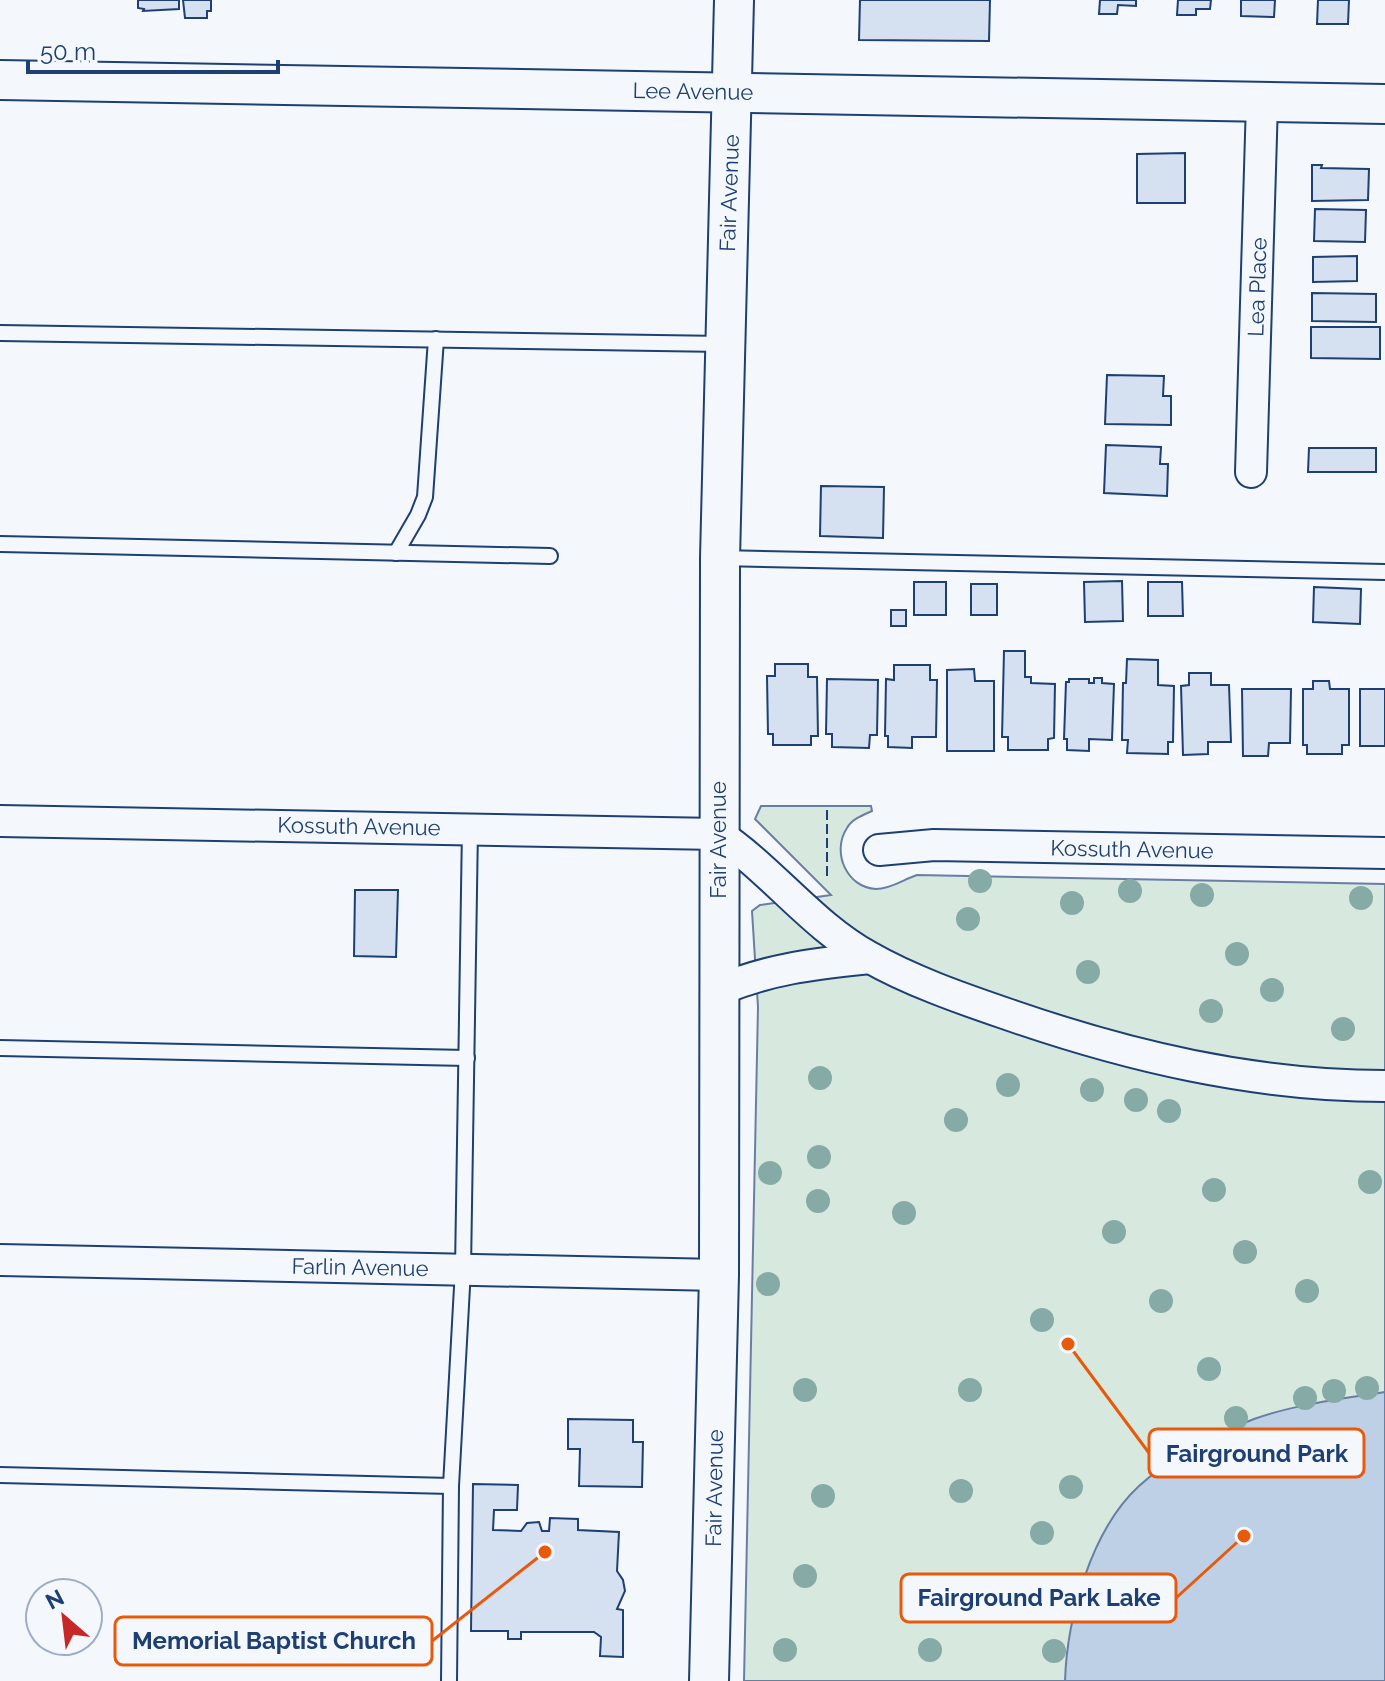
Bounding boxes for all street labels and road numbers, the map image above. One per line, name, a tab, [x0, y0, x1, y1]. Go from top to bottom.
street label: Lee Avenue	[633, 77, 754, 105]
street label: Fair Avenue	[714, 134, 744, 252]
street label: Lea Place	[1242, 237, 1272, 337]
street label: Fair Avenue	[705, 781, 731, 899]
street label: Kossuth Avenue	[277, 812, 441, 840]
street label: Kossuth Avenue	[1050, 835, 1214, 863]
street label: Farlin Avenue	[291, 1253, 429, 1281]
street label: Fair Avenue	[700, 1429, 728, 1547]

